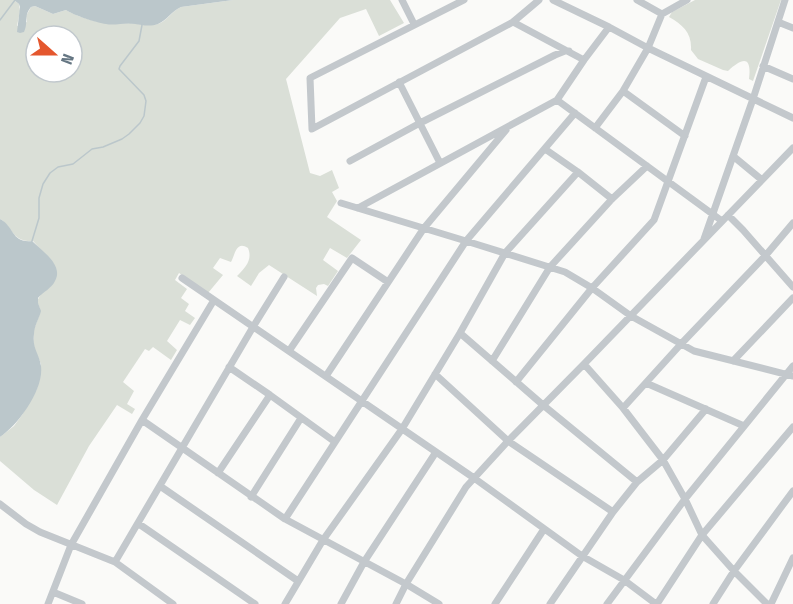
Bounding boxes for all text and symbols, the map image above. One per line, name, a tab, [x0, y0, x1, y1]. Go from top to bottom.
north arrow	[24, 24, 84, 84]
text: N	[57, 51, 78, 67]

